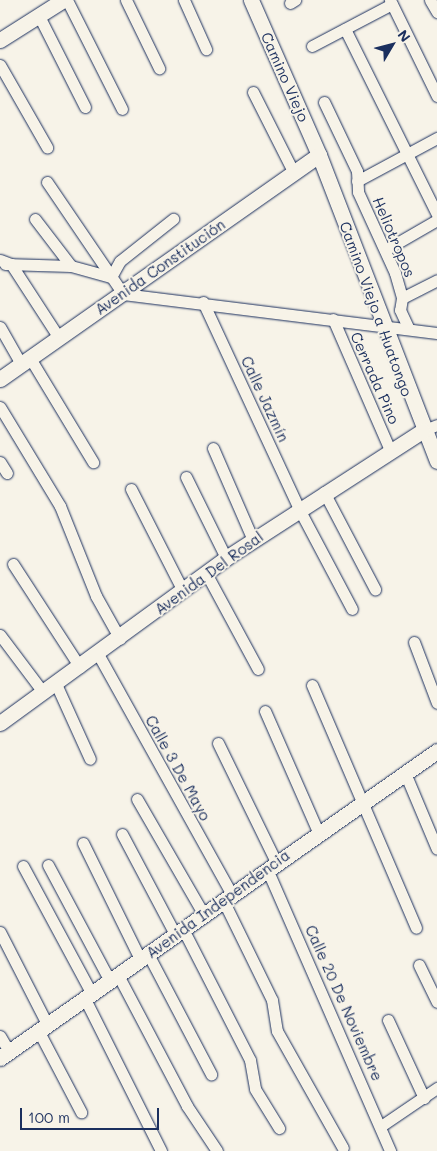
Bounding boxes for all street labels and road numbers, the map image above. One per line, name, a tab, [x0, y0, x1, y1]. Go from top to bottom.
street label: Camino Viejo	[257, 29, 313, 125]
street label: Heliotropos	[369, 194, 419, 280]
street label: Avenida Constitución	[92, 215, 228, 319]
street label: Camino Viejo a Huatongo	[336, 219, 416, 399]
street label: Cerrada Pino	[347, 329, 403, 427]
street label: Calle Jazmín	[237, 353, 293, 445]
street label: Avenida Del Rosal	[151, 528, 267, 618]
street label: Calle 3 De Mayo	[142, 712, 214, 824]
street label: Avenida Independencia	[143, 846, 293, 962]
street label: Calle 20 De Noviembre	[301, 922, 387, 1084]

